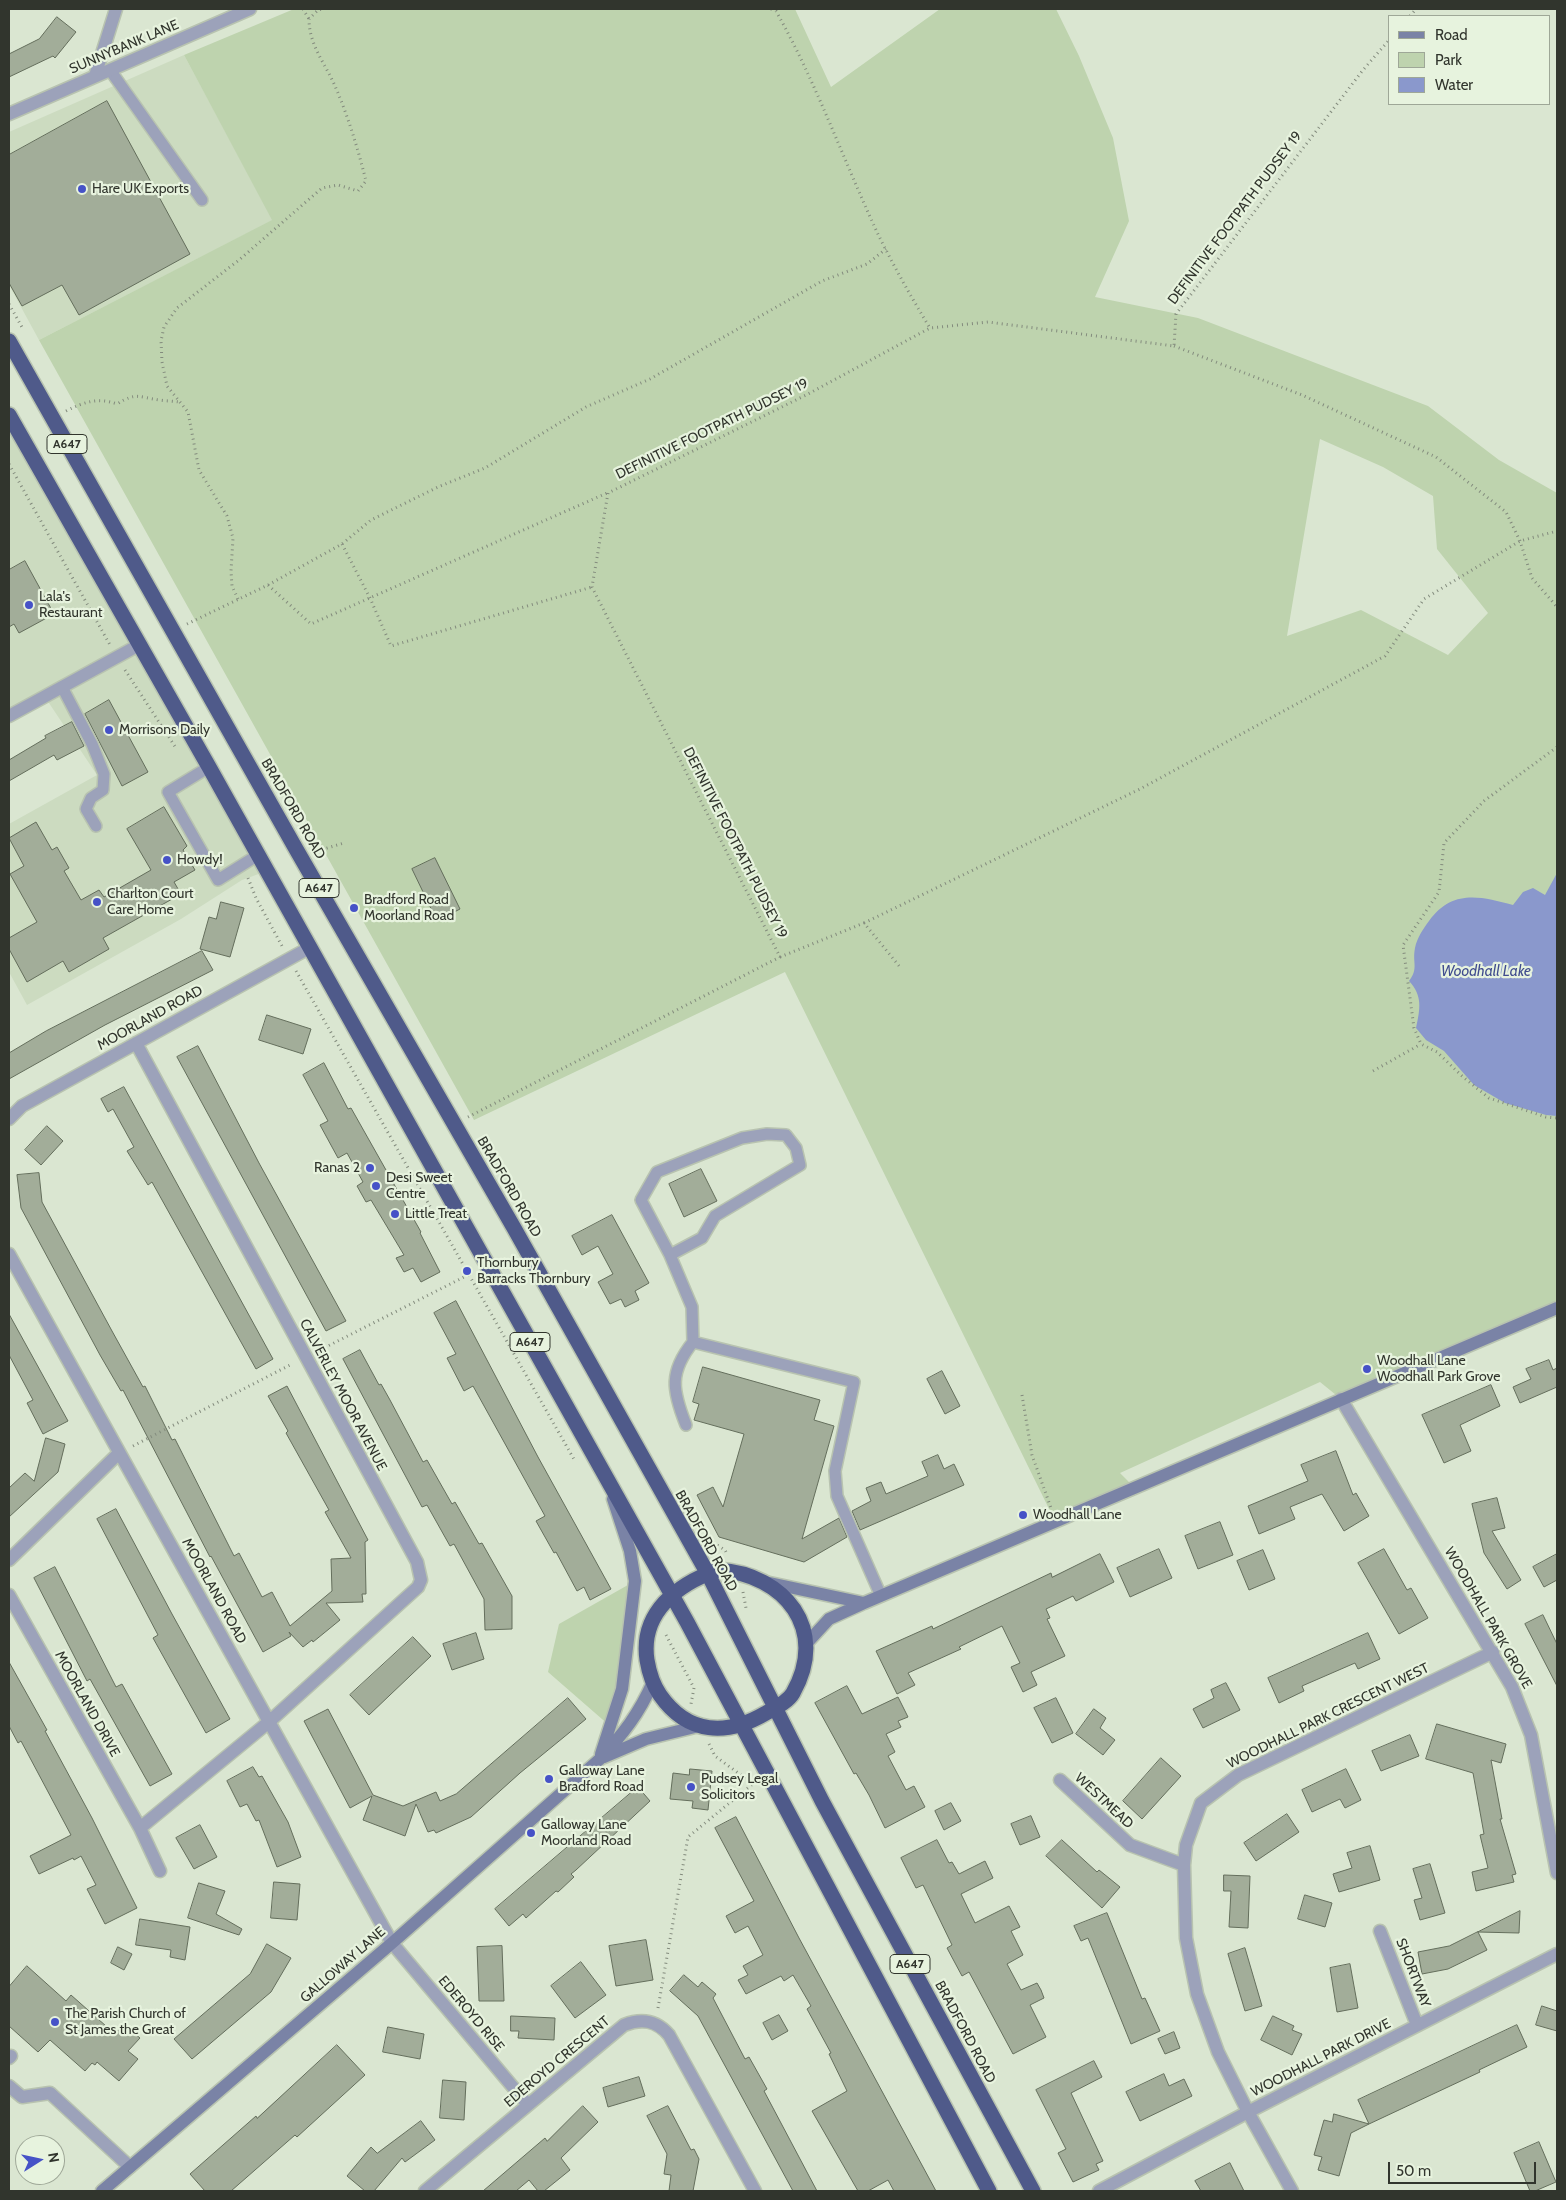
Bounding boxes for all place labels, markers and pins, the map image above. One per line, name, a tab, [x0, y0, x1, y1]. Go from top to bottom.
place label: Hare UK Exports	[92, 181, 189, 197]
marker: Hare UK Exports	[76, 183, 88, 195]
place label: Lala's Restaurant	[39, 589, 102, 622]
marker: Lala's Restaurant	[23, 599, 35, 611]
place label: Morrisons Daily	[119, 722, 210, 738]
marker: Morrisons Daily	[103, 724, 115, 736]
place label: Howdy!	[177, 852, 223, 868]
marker: Howdy!	[161, 854, 173, 866]
place label: Charlton Court Care Home	[107, 886, 194, 919]
place label: Bradford Road Moorland Road	[364, 892, 454, 924]
marker: Charlton Court Care Home	[91, 896, 103, 908]
marker: Bradford Road Moorland Road	[348, 902, 360, 914]
place label: Ranas 2	[314, 1160, 360, 1176]
marker: Ranas 2	[364, 1162, 376, 1174]
place label: Desi Sweet Centre	[386, 1170, 452, 1202]
marker: Desi Sweet Centre	[370, 1180, 382, 1192]
place label: Little Treat	[405, 1206, 467, 1222]
marker: Little Treat	[389, 1208, 401, 1220]
place label: Thornbury Barracks Thornbury	[477, 1255, 591, 1288]
marker: Thornbury Barracks Thornbury	[461, 1265, 473, 1277]
place label: Woodhall Lane Woodhall Park Grove	[1377, 1353, 1500, 1385]
marker: Woodhall Lane Woodhall Park Grove	[1361, 1363, 1373, 1375]
place label: Woodhall Lane	[1033, 1507, 1122, 1523]
marker: Woodhall Lane	[1017, 1509, 1029, 1521]
place label: Galloway Lane Bradford Road	[559, 1763, 645, 1795]
place label: Pudsey Legal Solicitors	[701, 1771, 778, 1804]
marker: Galloway Lane Bradford Road	[543, 1773, 555, 1785]
marker: Pudsey Legal Solicitors	[685, 1781, 697, 1793]
place label: Galloway Lane Moorland Road	[541, 1817, 631, 1850]
marker: Galloway Lane Moorland Road	[525, 1827, 537, 1839]
place label: The Parish Church of St James the Great	[65, 2006, 186, 2038]
marker: The Parish Church of St James the Great	[49, 2016, 61, 2028]

